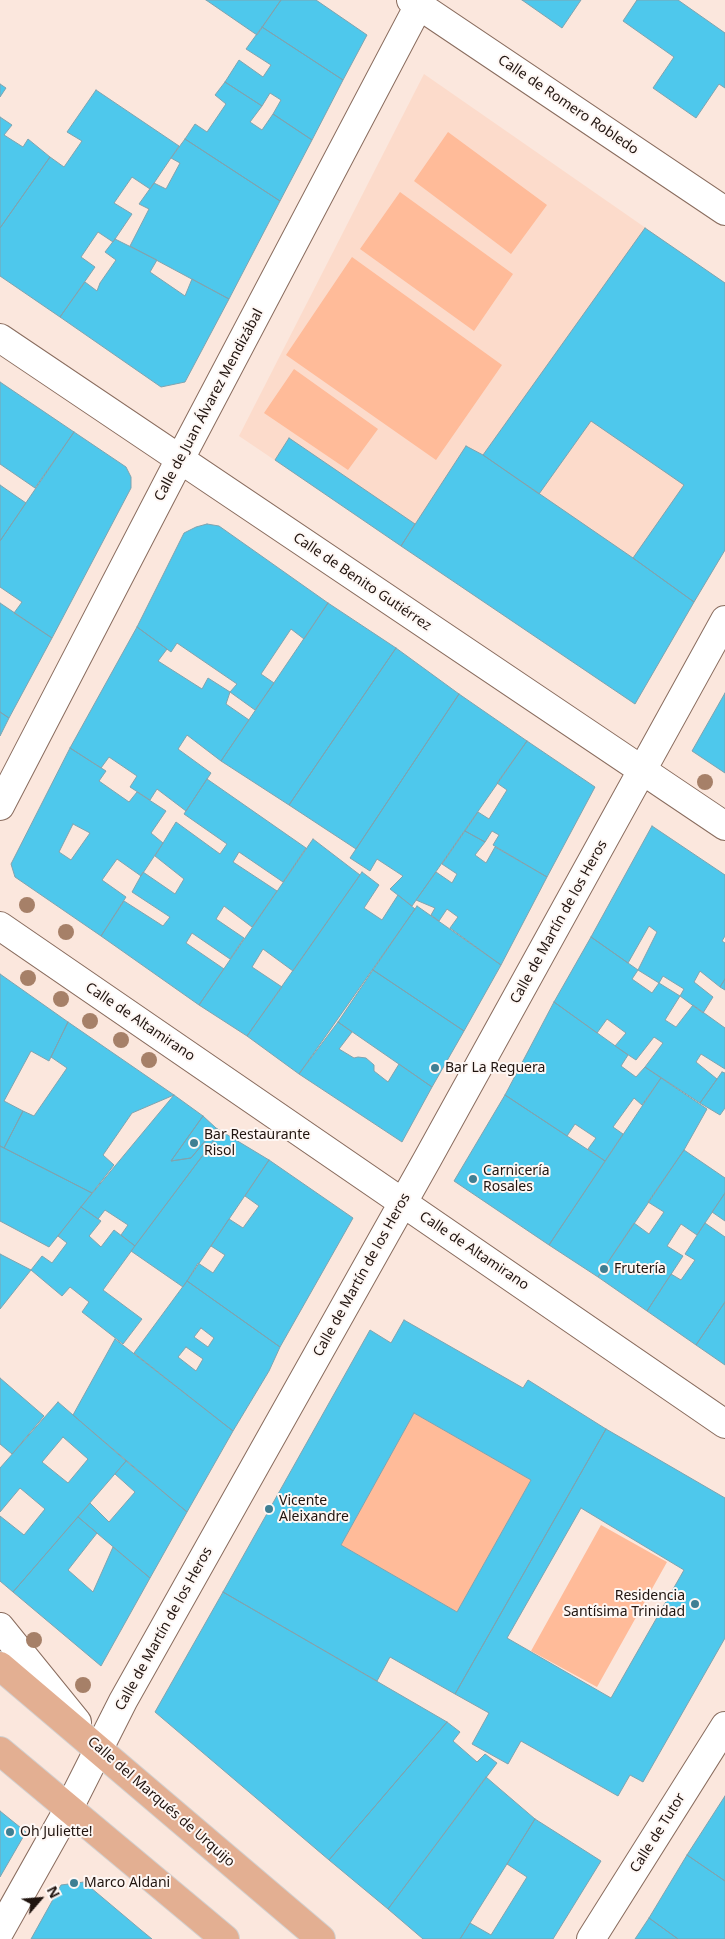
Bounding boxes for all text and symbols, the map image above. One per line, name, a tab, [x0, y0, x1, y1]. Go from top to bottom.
street label: Calle de Romero Robledo	[495, 52, 641, 158]
street label: Calle de Juan Álvarez Mendizábal	[151, 306, 267, 504]
street label: Calle de Benito Gutiérrez	[290, 529, 434, 635]
street label: Calle de Martín de los Heros	[507, 837, 611, 1007]
street label: Calle de Altamirano	[82, 979, 198, 1065]
place label: Bar La Reguera	[445, 1060, 545, 1076]
marker: Bar La Reguera	[429, 1062, 441, 1074]
place label: Bar Restaurante Risol	[204, 1127, 310, 1160]
marker: Bar Restaurante Risol	[188, 1137, 200, 1149]
place label: Carnicería Rosales	[483, 1163, 550, 1196]
marker: Carnicería Rosales	[467, 1173, 479, 1185]
street label: Calle de Martín de los Heros	[310, 1190, 414, 1360]
street label: Calle de Altamirano	[416, 1208, 532, 1294]
place label: Frutería	[614, 1261, 666, 1277]
marker: Frutería	[598, 1263, 610, 1275]
place label: Vicente Aleixandre	[279, 1493, 349, 1525]
marker: Vicente Aleixandre	[263, 1503, 275, 1515]
street label: Calle de Martín de los Heros	[112, 1544, 216, 1714]
place label: Residencia Santísima Trinidad	[563, 1588, 685, 1620]
marker: Residencia Santísima Trinidad	[689, 1598, 701, 1610]
street label: Calle del Marqués de Urquijo	[84, 1733, 238, 1871]
street label: Calle de Tutor	[627, 1790, 689, 1876]
place label: Oh Juliette!	[20, 1824, 93, 1840]
marker: Oh Juliette!	[4, 1826, 16, 1838]
north arrow	[15, 1874, 65, 1924]
place label: Marco Aldani	[84, 1875, 170, 1891]
marker: Marco Aldani	[68, 1877, 80, 1889]
text: N	[43, 1883, 65, 1901]

